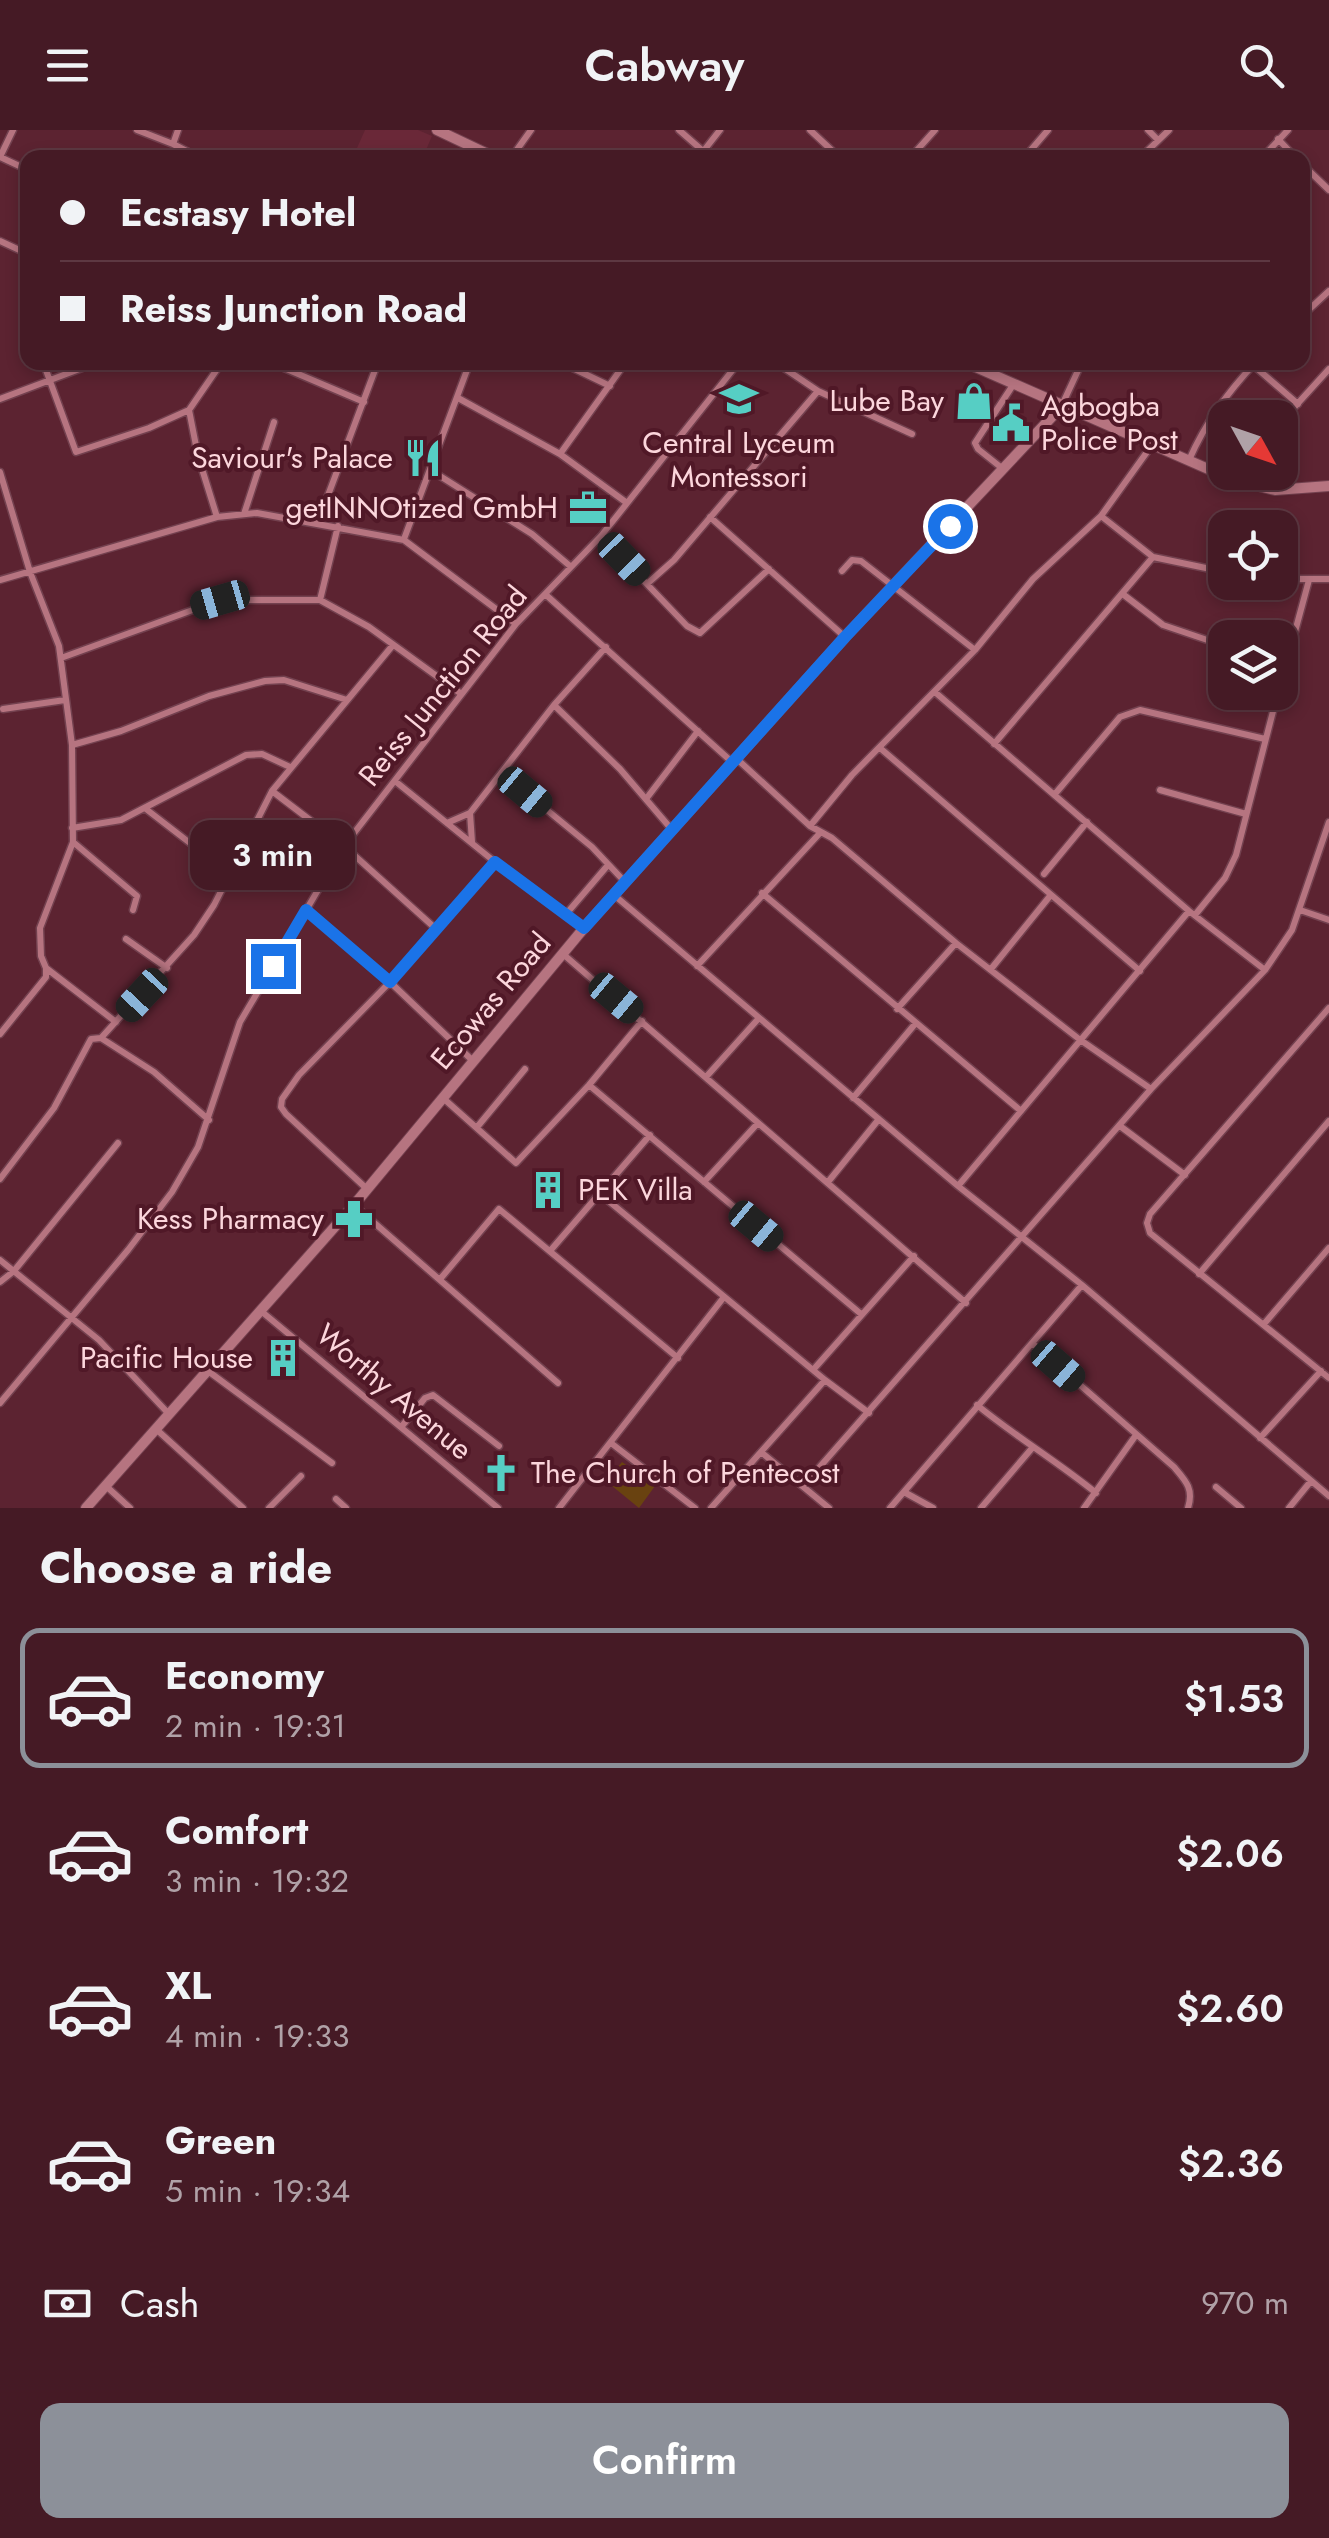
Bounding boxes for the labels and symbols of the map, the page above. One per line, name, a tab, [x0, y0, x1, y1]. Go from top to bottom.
school or university icon: Central Lyceum Montessori	[718, 378, 760, 420]
place label: Lube Bay	[830, 379, 945, 422]
shop icon: Lube Bay	[953, 380, 995, 422]
place label: Agbogba Police Post	[1041, 384, 1178, 461]
north arrow	[1208, 400, 1298, 490]
public building icon: Agbogba Police Post	[990, 402, 1032, 444]
place label: Central Lyceum Montessori	[642, 421, 836, 498]
place label: Saviour's Palace	[191, 436, 393, 479]
restaurant icon: Saviour's Palace	[402, 437, 444, 479]
place label: getINNOtized GmbH	[286, 486, 558, 529]
office icon: getINNOtized GmbH	[567, 487, 609, 529]
route start	[928, 504, 973, 549]
car	[592, 527, 656, 591]
street label: Reiss Junction Road	[348, 576, 537, 795]
car	[187, 577, 253, 623]
car	[492, 761, 558, 823]
callout: 3 min	[190, 821, 356, 891]
street label: Ecowas Road	[420, 923, 561, 1079]
route end	[251, 944, 296, 989]
car	[111, 963, 173, 1027]
car	[583, 967, 649, 1029]
place label: PEK Villa	[578, 1168, 693, 1211]
building icon: PEK Villa	[527, 1169, 569, 1211]
car	[723, 1195, 789, 1257]
place label: Kess Pharmacy	[137, 1197, 325, 1240]
pharmacy icon: Kess Pharmacy	[333, 1198, 375, 1240]
street label: Worthy Avenue	[307, 1313, 482, 1470]
car	[1026, 1335, 1090, 1397]
place label: Pacific House	[80, 1336, 253, 1379]
building icon: Pacific House	[262, 1337, 304, 1379]
place label: The Church of Pentecost	[531, 1451, 840, 1494]
church icon: The Church of Pentecost	[480, 1452, 522, 1494]

